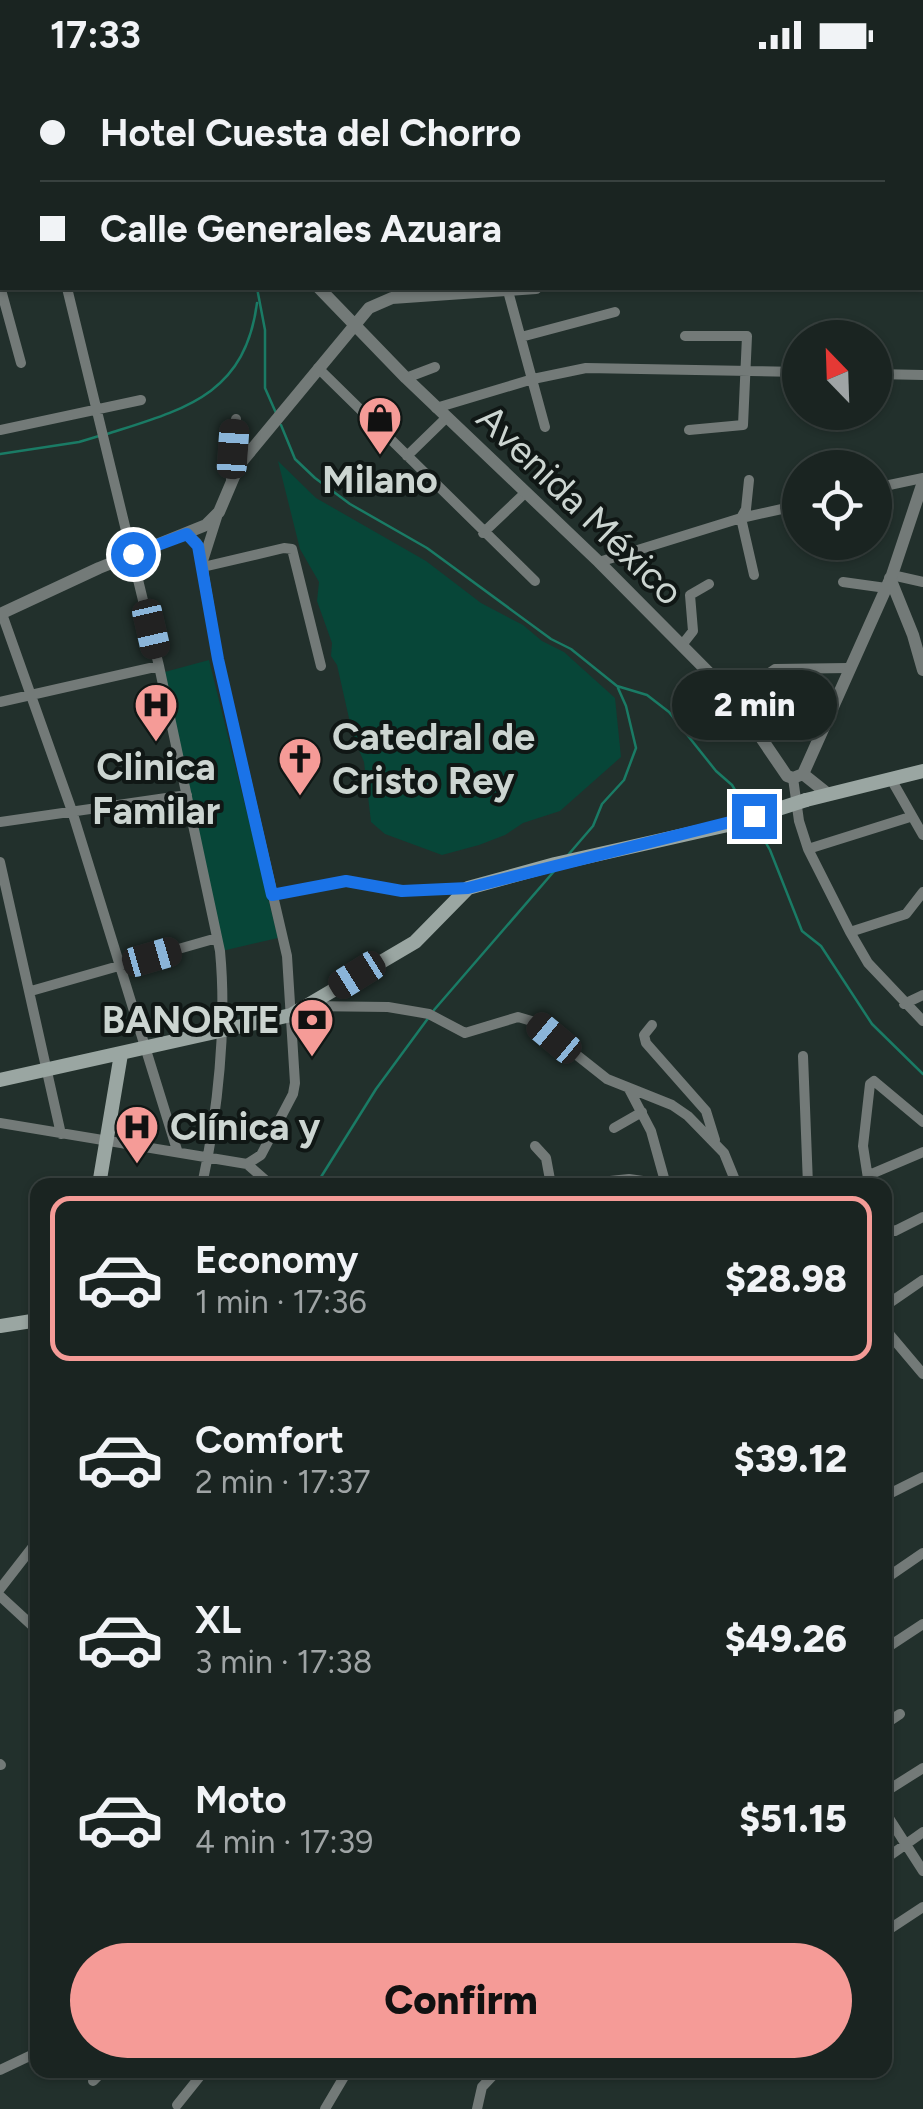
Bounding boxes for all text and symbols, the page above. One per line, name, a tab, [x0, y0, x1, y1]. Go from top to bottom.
text: 17:33	[50, 12, 141, 58]
text: Hotel Cuesta del Chorro	[100, 110, 521, 156]
text: Calle Generales Azuara	[100, 206, 502, 252]
north arrow	[782, 320, 892, 430]
map controls	[782, 320, 892, 560]
shop icon: Milano	[357, 395, 403, 456]
street label: Avenida México	[467, 395, 693, 615]
car	[216, 418, 250, 480]
button: locate	[782, 450, 892, 560]
place label: Milano	[322, 457, 438, 503]
route start	[111, 532, 156, 577]
car	[130, 596, 172, 662]
callout: 2 min	[672, 671, 836, 741]
hospital icon: Clinica Familar	[133, 682, 179, 743]
text: 2 min	[714, 686, 795, 724]
place label: Catedral de Cristo Rey	[332, 714, 535, 804]
church icon: Catedral de Cristo Rey	[277, 736, 323, 797]
place label: Clinica Familar	[92, 744, 220, 834]
route end	[732, 794, 777, 839]
car	[119, 934, 185, 980]
car	[324, 946, 390, 1004]
place label: BANORTE	[102, 997, 280, 1043]
bank icon: BANORTE	[289, 997, 335, 1058]
car	[521, 1007, 587, 1069]
hospital icon: Clínica y	[114, 1104, 160, 1165]
place label: Clínica y	[170, 1104, 320, 1150]
icon: car	[75, 1234, 165, 1324]
text: Economy	[195, 1237, 358, 1283]
text: $28.98	[725, 1256, 847, 1302]
text: 1 min · 17:36	[195, 1283, 367, 1321]
icon: car	[75, 1414, 165, 1504]
text: Comfort	[195, 1417, 344, 1463]
text: $39.12	[734, 1436, 847, 1482]
text: 2 min · 17:37	[195, 1463, 370, 1501]
icon: car	[75, 1594, 165, 1684]
text: XL	[195, 1597, 241, 1643]
text: $49.26	[725, 1616, 847, 1662]
text: 3 min · 17:38	[195, 1643, 372, 1681]
icon: car	[75, 1774, 165, 1864]
text: Moto	[195, 1777, 287, 1823]
text: $51.15	[739, 1796, 847, 1842]
text: 4 min · 17:39	[195, 1823, 373, 1861]
button: Confirm	[70, 1943, 852, 2058]

